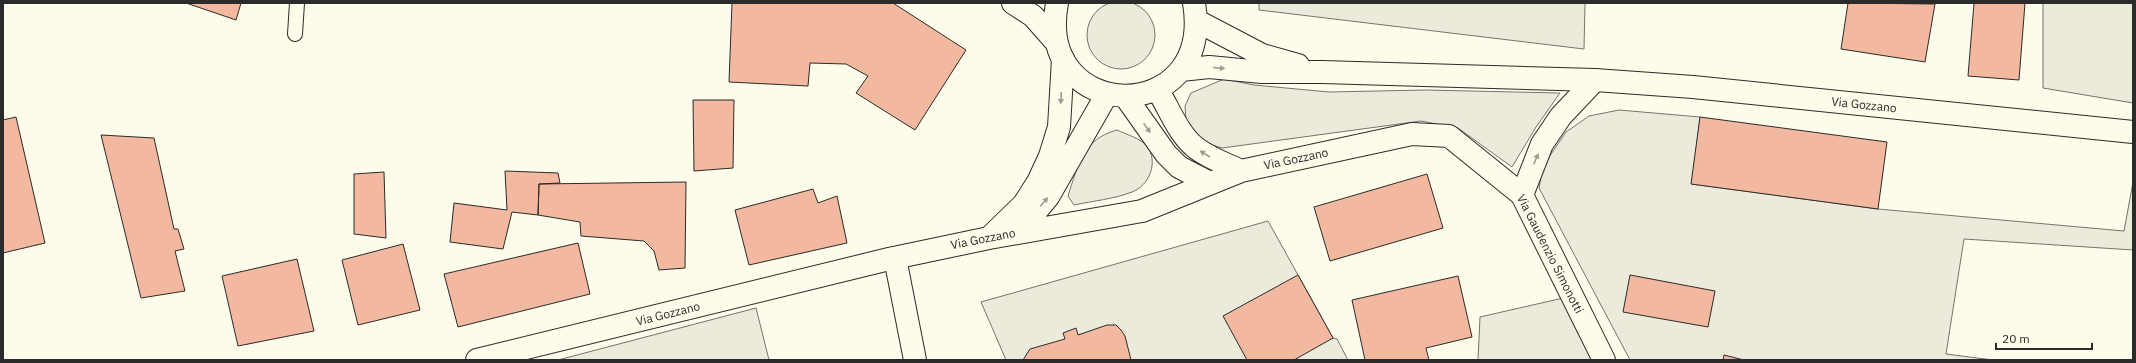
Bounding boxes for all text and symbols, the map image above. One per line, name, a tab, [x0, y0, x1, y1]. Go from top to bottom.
one-way arrow	[1213, 65, 1225, 72]
one-way arrow	[1057, 92, 1064, 104]
street label: Via Gozzano	[1831, 94, 1898, 115]
one-way arrow	[1143, 123, 1151, 134]
street label: Via Gozzano	[1262, 144, 1330, 173]
one-way arrow	[1200, 150, 1211, 157]
one-way arrow	[1533, 153, 1539, 164]
street label: Via Gaudenzio Simonotti	[1514, 192, 1587, 316]
one-way arrow	[1039, 197, 1048, 207]
street label: Via Gozzano	[949, 225, 1017, 252]
street label: Via Gozzano	[634, 298, 702, 329]
scale bar	[1996, 325, 2092, 351]
text: 20 m	[2002, 331, 2030, 346]

